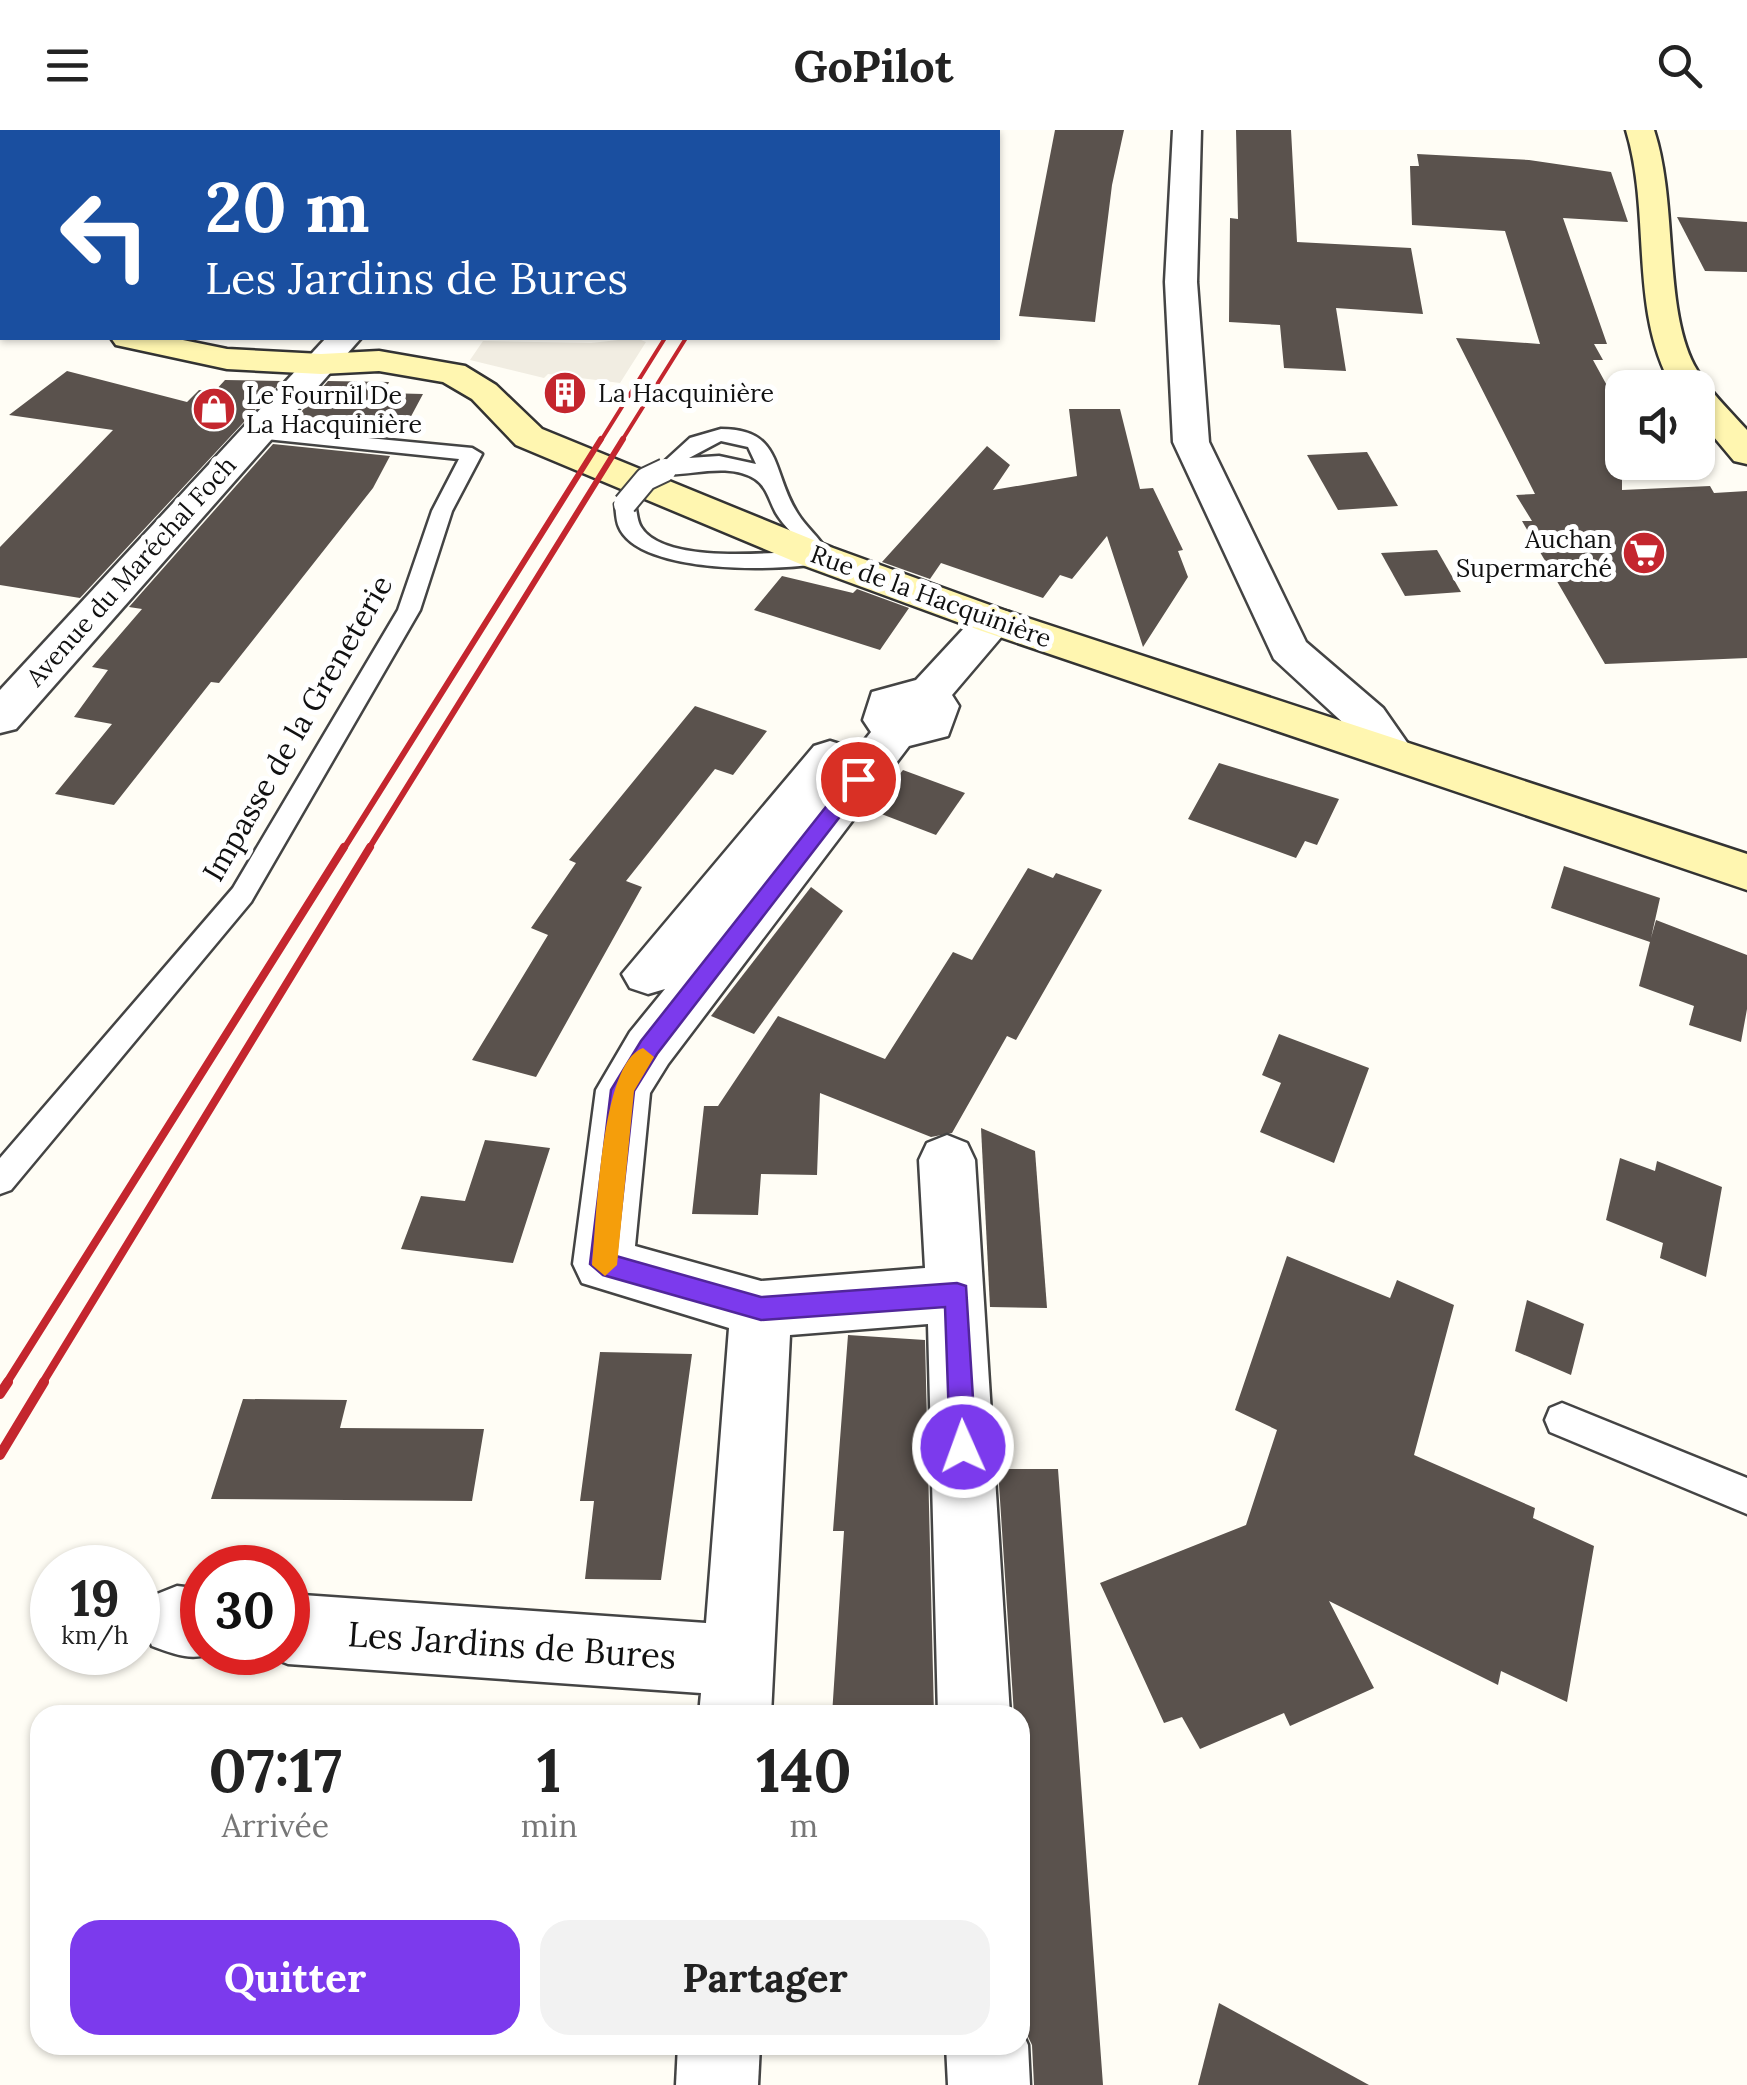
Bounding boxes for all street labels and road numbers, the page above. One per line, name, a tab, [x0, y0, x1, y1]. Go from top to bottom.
street label: Avenue du Maréchal Foch	[19, 449, 243, 693]
street label: Rue de la Hacquinière	[806, 538, 1056, 654]
street label: Impasse de la Greneterie	[194, 568, 400, 888]
street label: Les Jardins de Bures	[346, 1611, 678, 1679]

